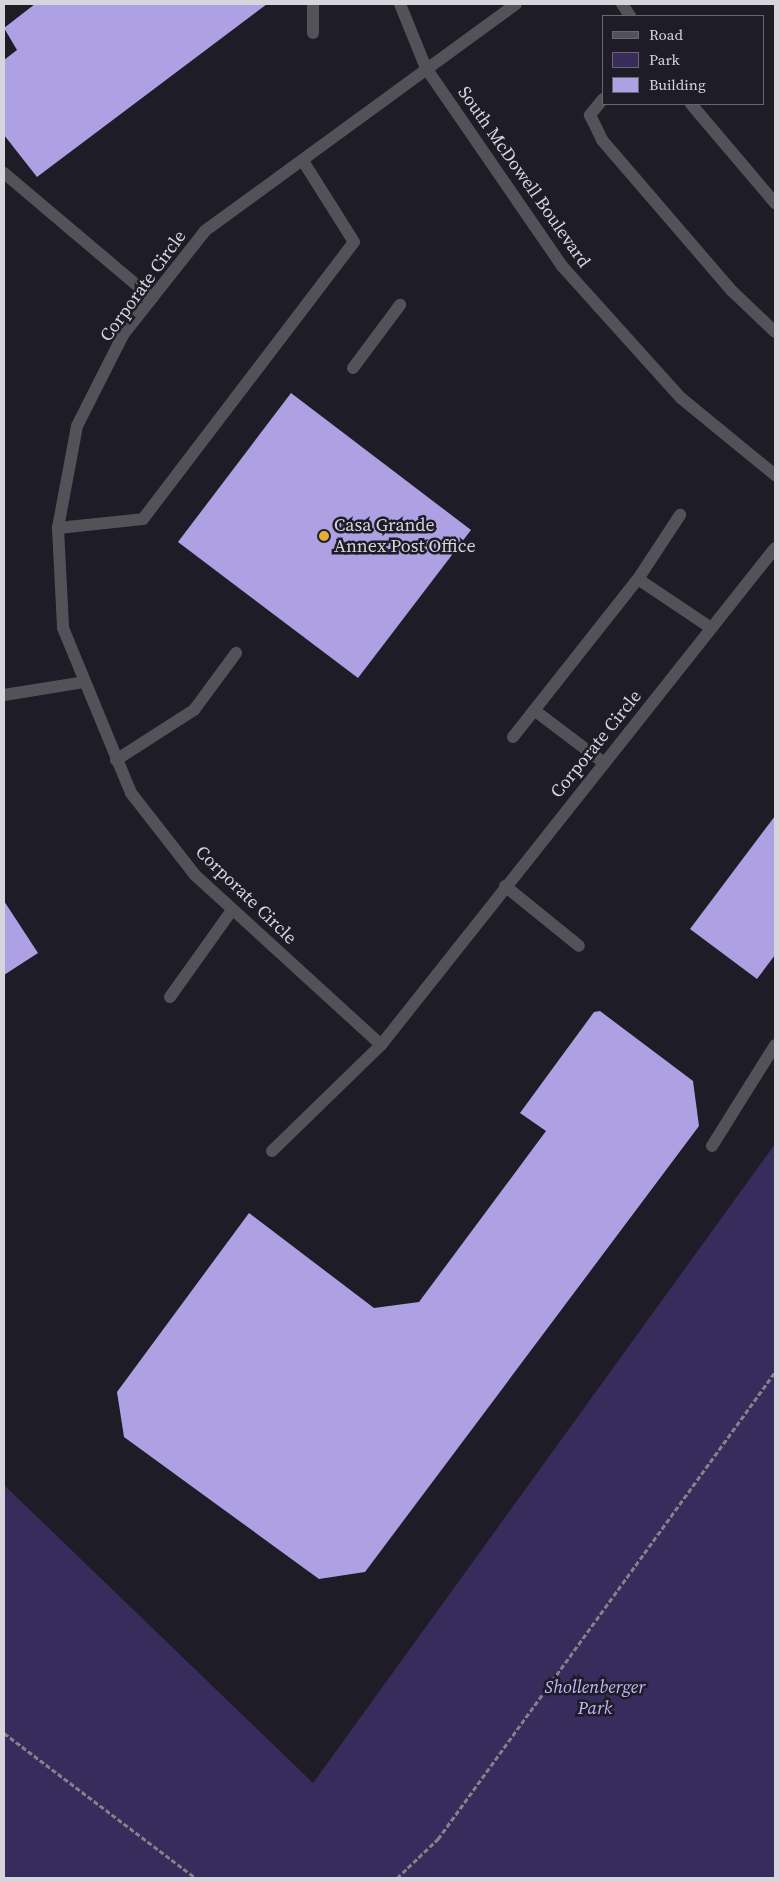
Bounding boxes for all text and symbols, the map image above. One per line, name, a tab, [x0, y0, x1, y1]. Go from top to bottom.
legend	[602, 15, 764, 105]
text: Road	[649, 24, 683, 45]
text: Park	[649, 49, 680, 70]
text: Building	[649, 74, 706, 95]
street label: South McDowell Boulevard	[453, 82, 595, 272]
street label: Corporate Circle	[95, 226, 191, 346]
place label: Casa Grande Annex Post Office	[334, 515, 476, 558]
marker: Casa Grande Annex Post Office	[318, 530, 330, 542]
street label: Corporate Circle	[546, 686, 646, 802]
street label: Corporate Circle	[191, 841, 301, 949]
park label: Shollenberger Park	[545, 1677, 645, 1720]

